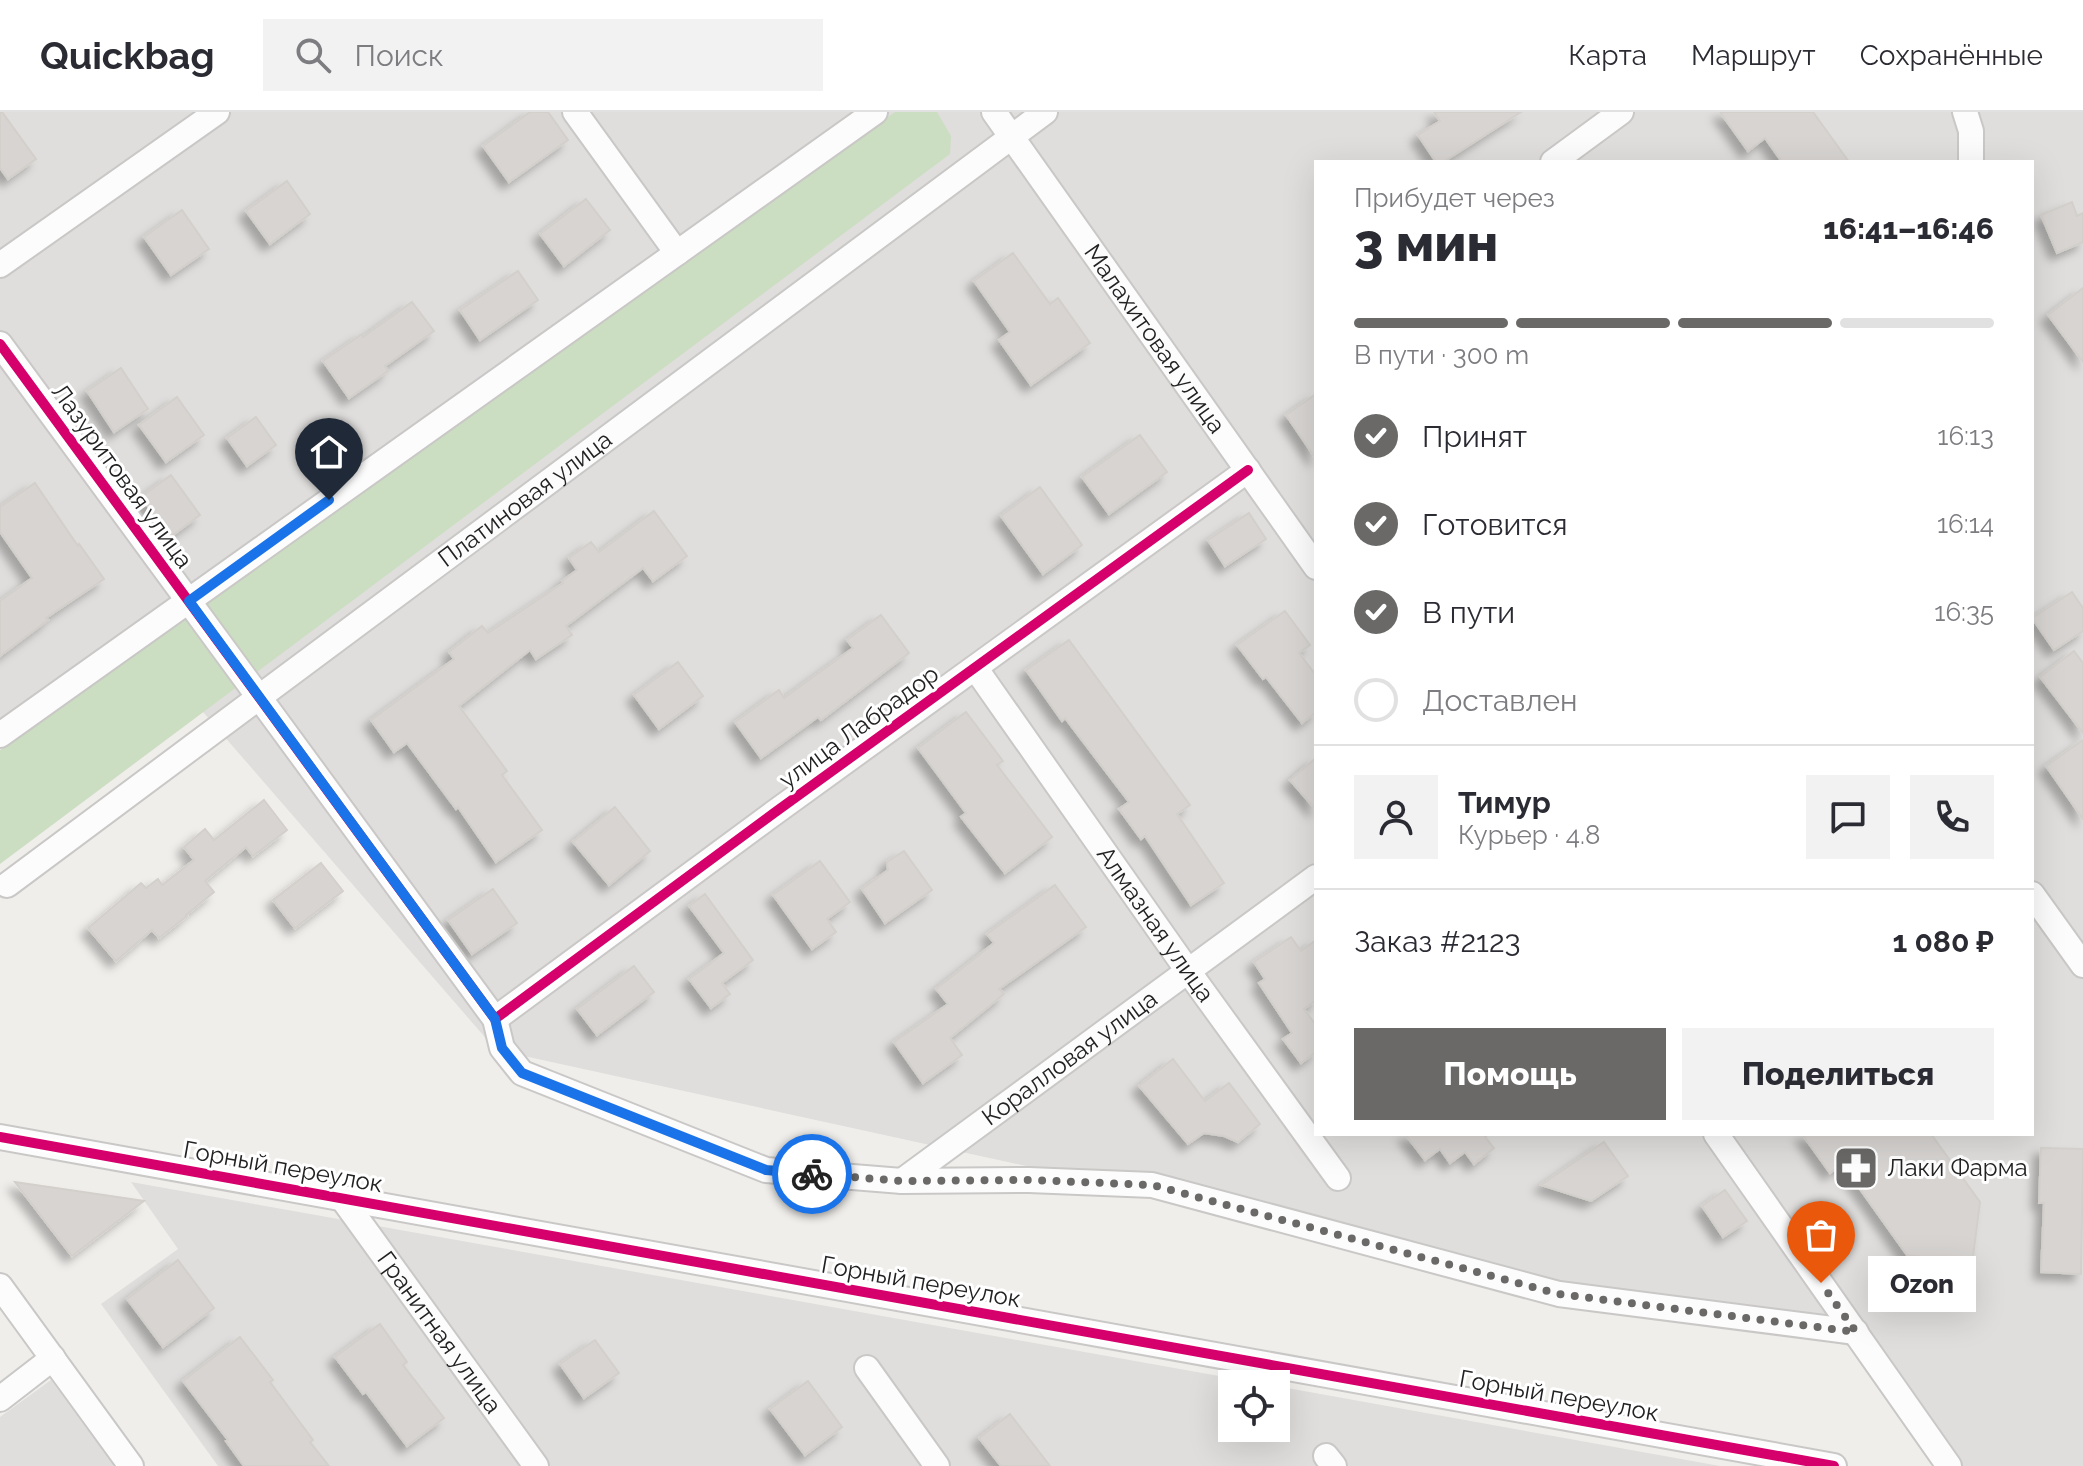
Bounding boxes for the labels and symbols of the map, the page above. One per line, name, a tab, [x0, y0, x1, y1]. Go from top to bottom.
street label: Малахитовая улица	[1078, 239, 1232, 439]
street label: Лазуритовая улица	[46, 378, 199, 574]
pin	[295, 418, 363, 500]
street label: Платиновая улица	[432, 425, 617, 573]
street label: улица Лабрадор	[773, 659, 944, 794]
street label: Алмазная улица	[1091, 841, 1221, 1007]
street label: Коралловая улица	[976, 984, 1163, 1131]
courier	[772, 1134, 852, 1214]
street label: Горный переулок	[181, 1135, 385, 1198]
pharmacy icon: Лаки Фарма	[1832, 1144, 1880, 1192]
place label: Лаки Фарма	[1887, 1153, 2028, 1182]
pin	[1787, 1201, 1855, 1283]
street label: Гранитная улица	[371, 1246, 508, 1419]
street label: Горный переулок	[819, 1250, 1023, 1313]
callout: Ozon	[1869, 1255, 1977, 1311]
street label: Горный переулок	[1457, 1364, 1661, 1427]

